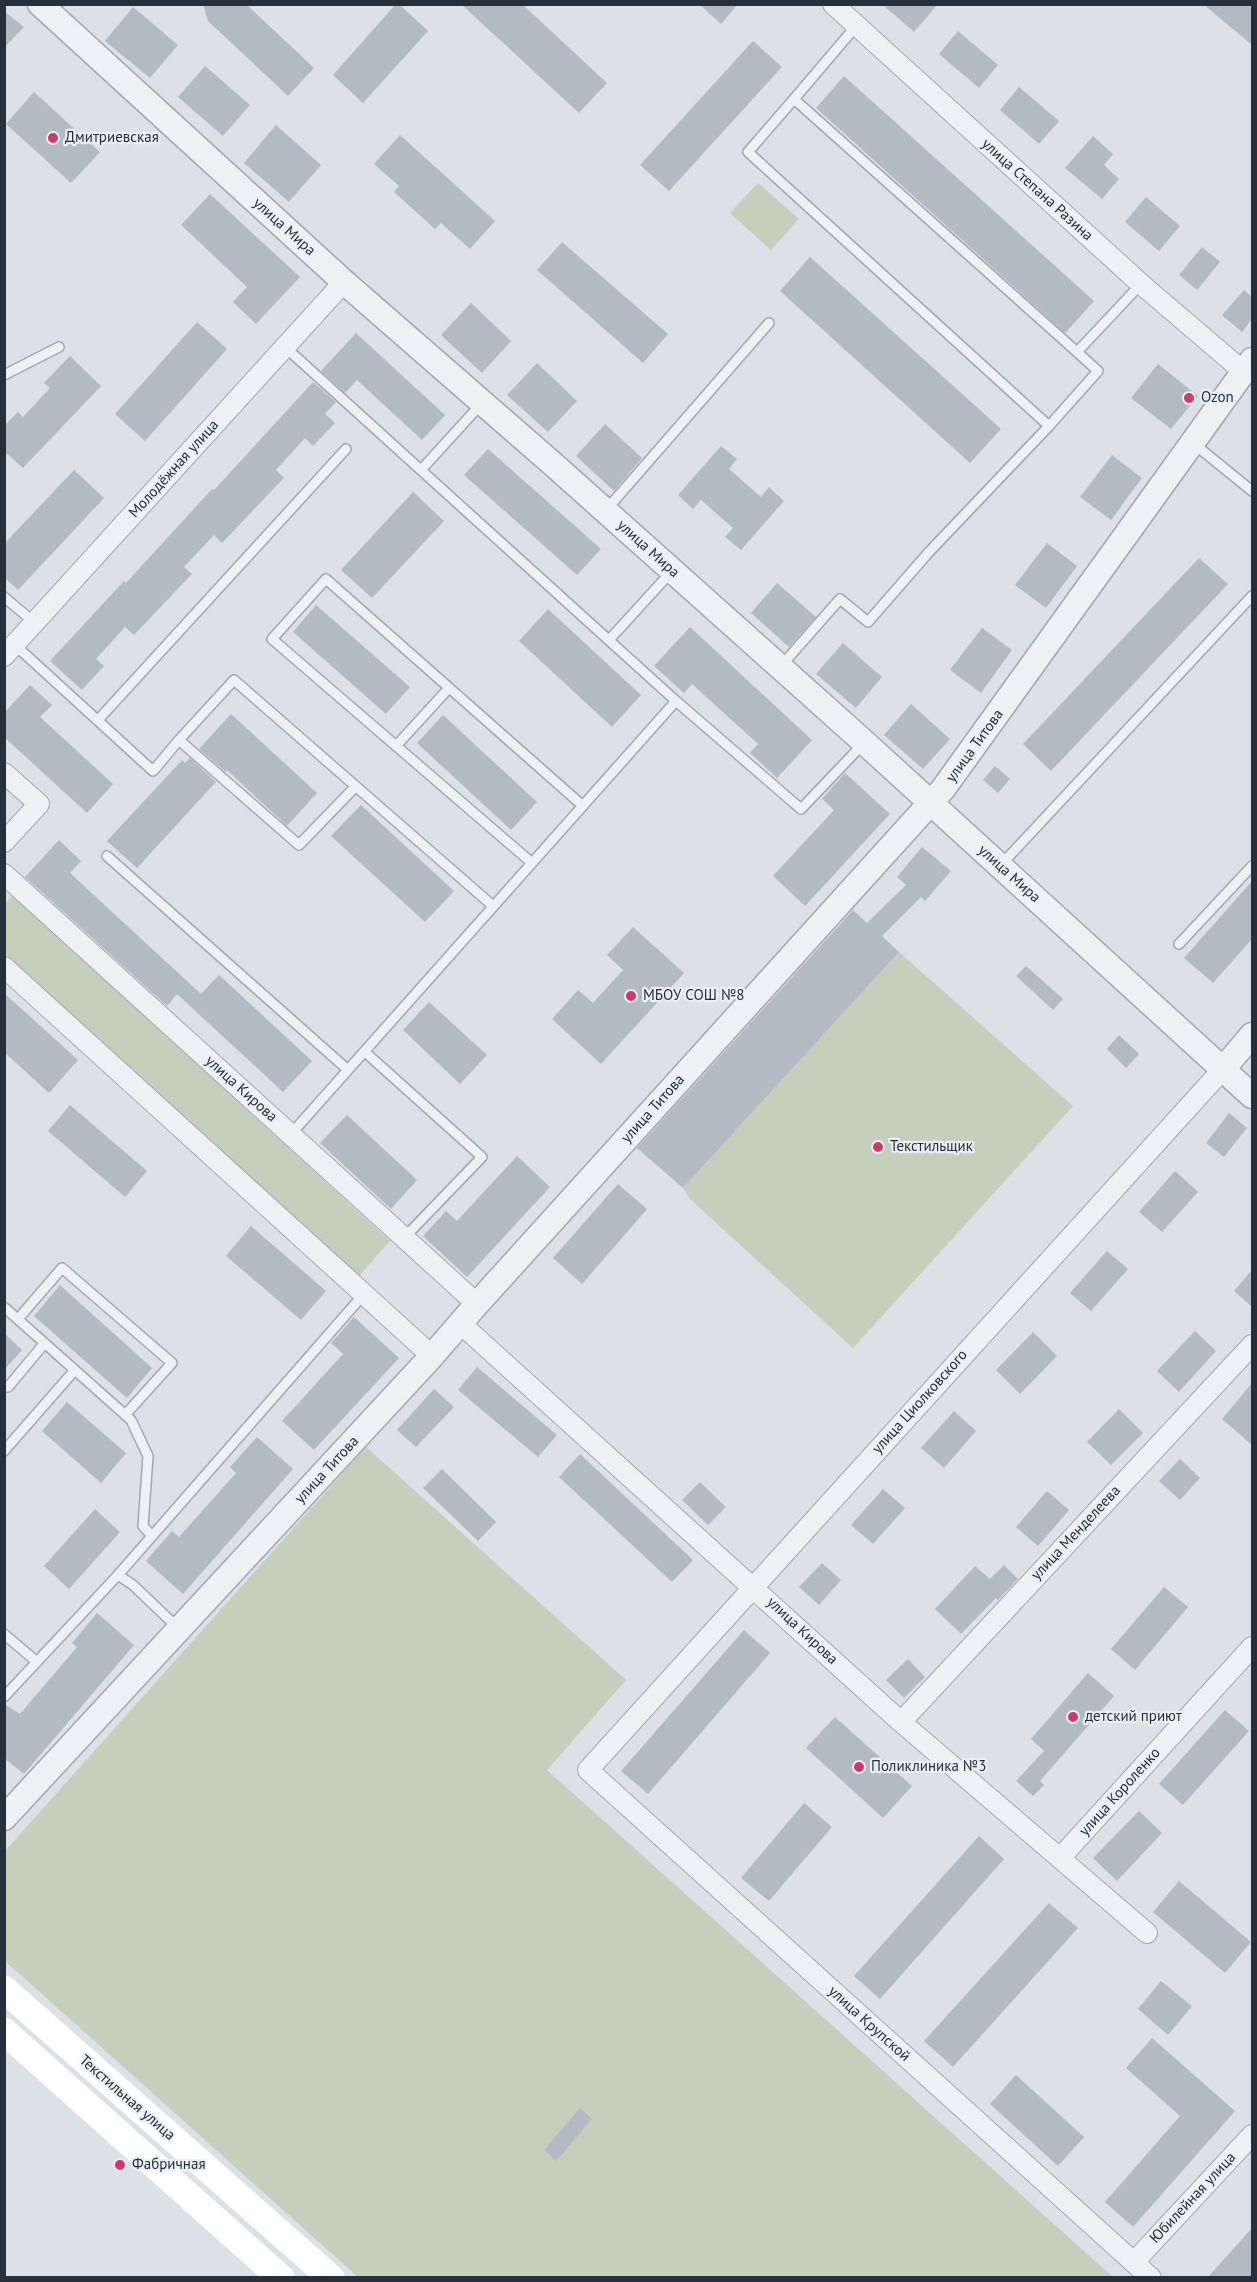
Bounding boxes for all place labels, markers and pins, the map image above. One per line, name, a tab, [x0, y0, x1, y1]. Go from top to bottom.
place label: Дмитриевская	[65, 129, 159, 147]
marker: Дмитриевская	[46, 131, 60, 145]
place label: Ozon	[1201, 389, 1234, 407]
marker: Ozon	[1182, 391, 1196, 405]
place label: МБОУ СОШ №8	[643, 987, 744, 1005]
marker: МБОУ СОШ №8	[624, 989, 638, 1003]
place label: Текстильщик	[890, 1138, 973, 1156]
marker: Текстильщик	[871, 1140, 885, 1154]
place label: детский приют	[1085, 1708, 1182, 1726]
marker: детский приют	[1066, 1710, 1080, 1724]
place label: Поликлиника №3	[871, 1758, 986, 1776]
marker: Поликлиника №3	[852, 1760, 866, 1774]
place label: Фабричная	[132, 2156, 205, 2174]
marker: Фабричная	[113, 2158, 127, 2172]

